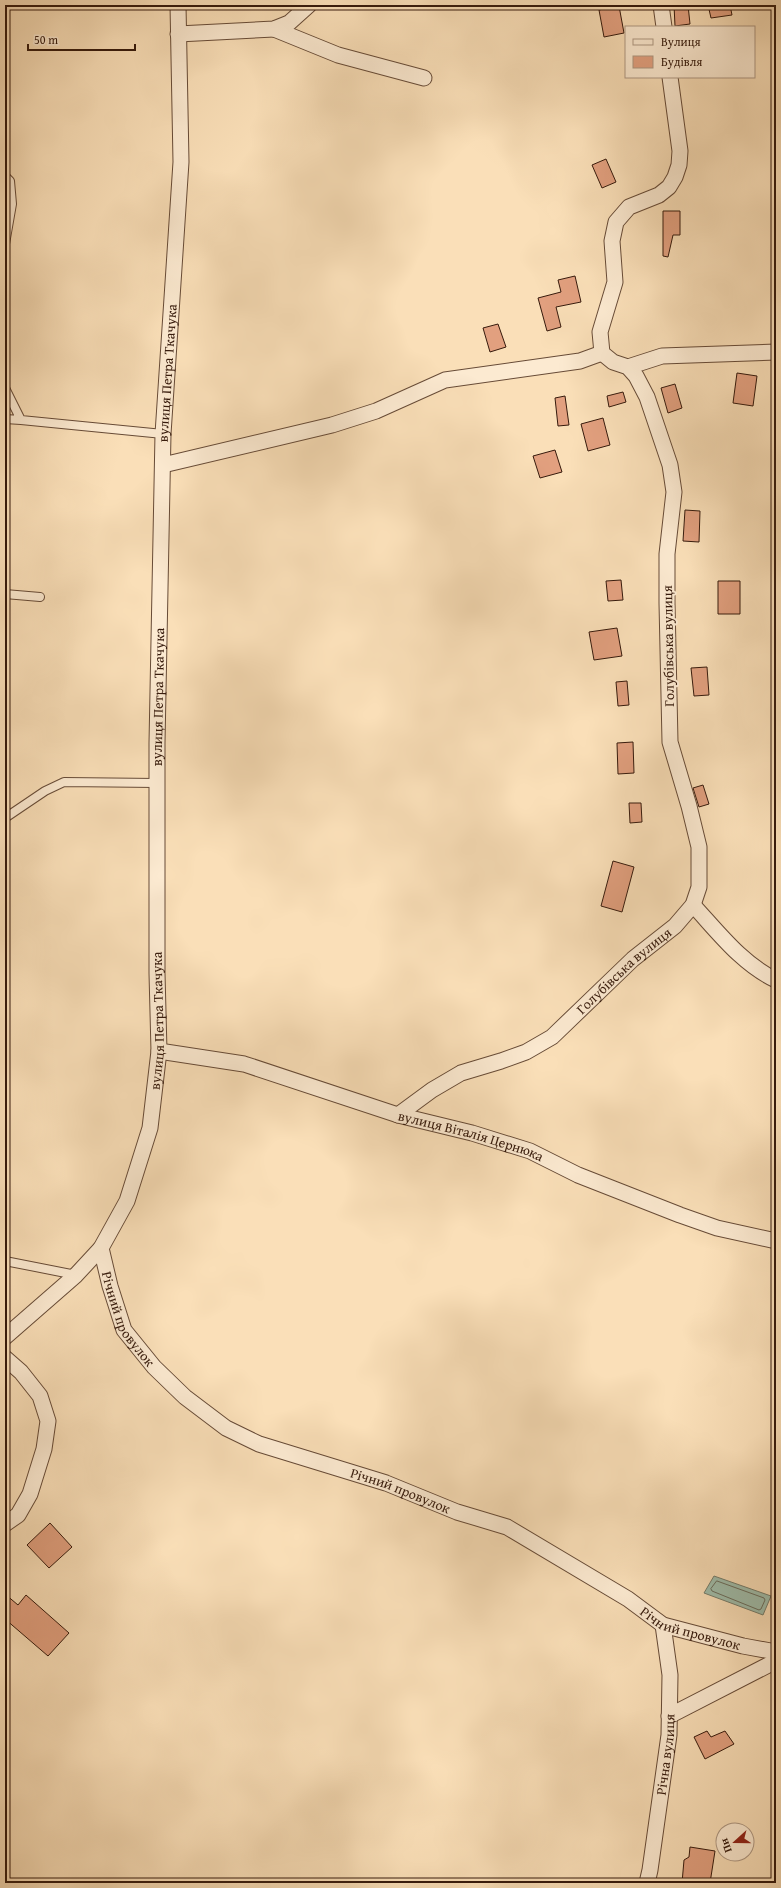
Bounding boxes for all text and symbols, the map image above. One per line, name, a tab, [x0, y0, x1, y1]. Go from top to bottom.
scale bar	[28, 26, 135, 52]
legend	[625, 26, 755, 78]
text: 50 m	[34, 31, 58, 48]
text: Вулиця	[661, 33, 701, 50]
text: Будівля	[661, 53, 702, 70]
street label: вулиця Петра Ткачука	[153, 303, 182, 442]
street label: Голубівська вулиця	[657, 585, 679, 707]
street label: вулиця Петра Ткачука	[147, 627, 169, 766]
street label: Голубівська вулиця	[572, 923, 676, 1019]
street label: вулиця Петра Ткачука	[145, 951, 169, 1091]
street label: вулиця Віталія Цернюка	[396, 1105, 548, 1166]
street label: Річний провулок	[97, 1269, 160, 1371]
street label: Річний провулок	[348, 1463, 454, 1519]
street label: Річний провулок	[636, 1601, 743, 1655]
street label: Річна вулиця	[651, 1714, 679, 1796]
north arrow	[715, 1822, 755, 1862]
text: Пн	[716, 1836, 736, 1855]

